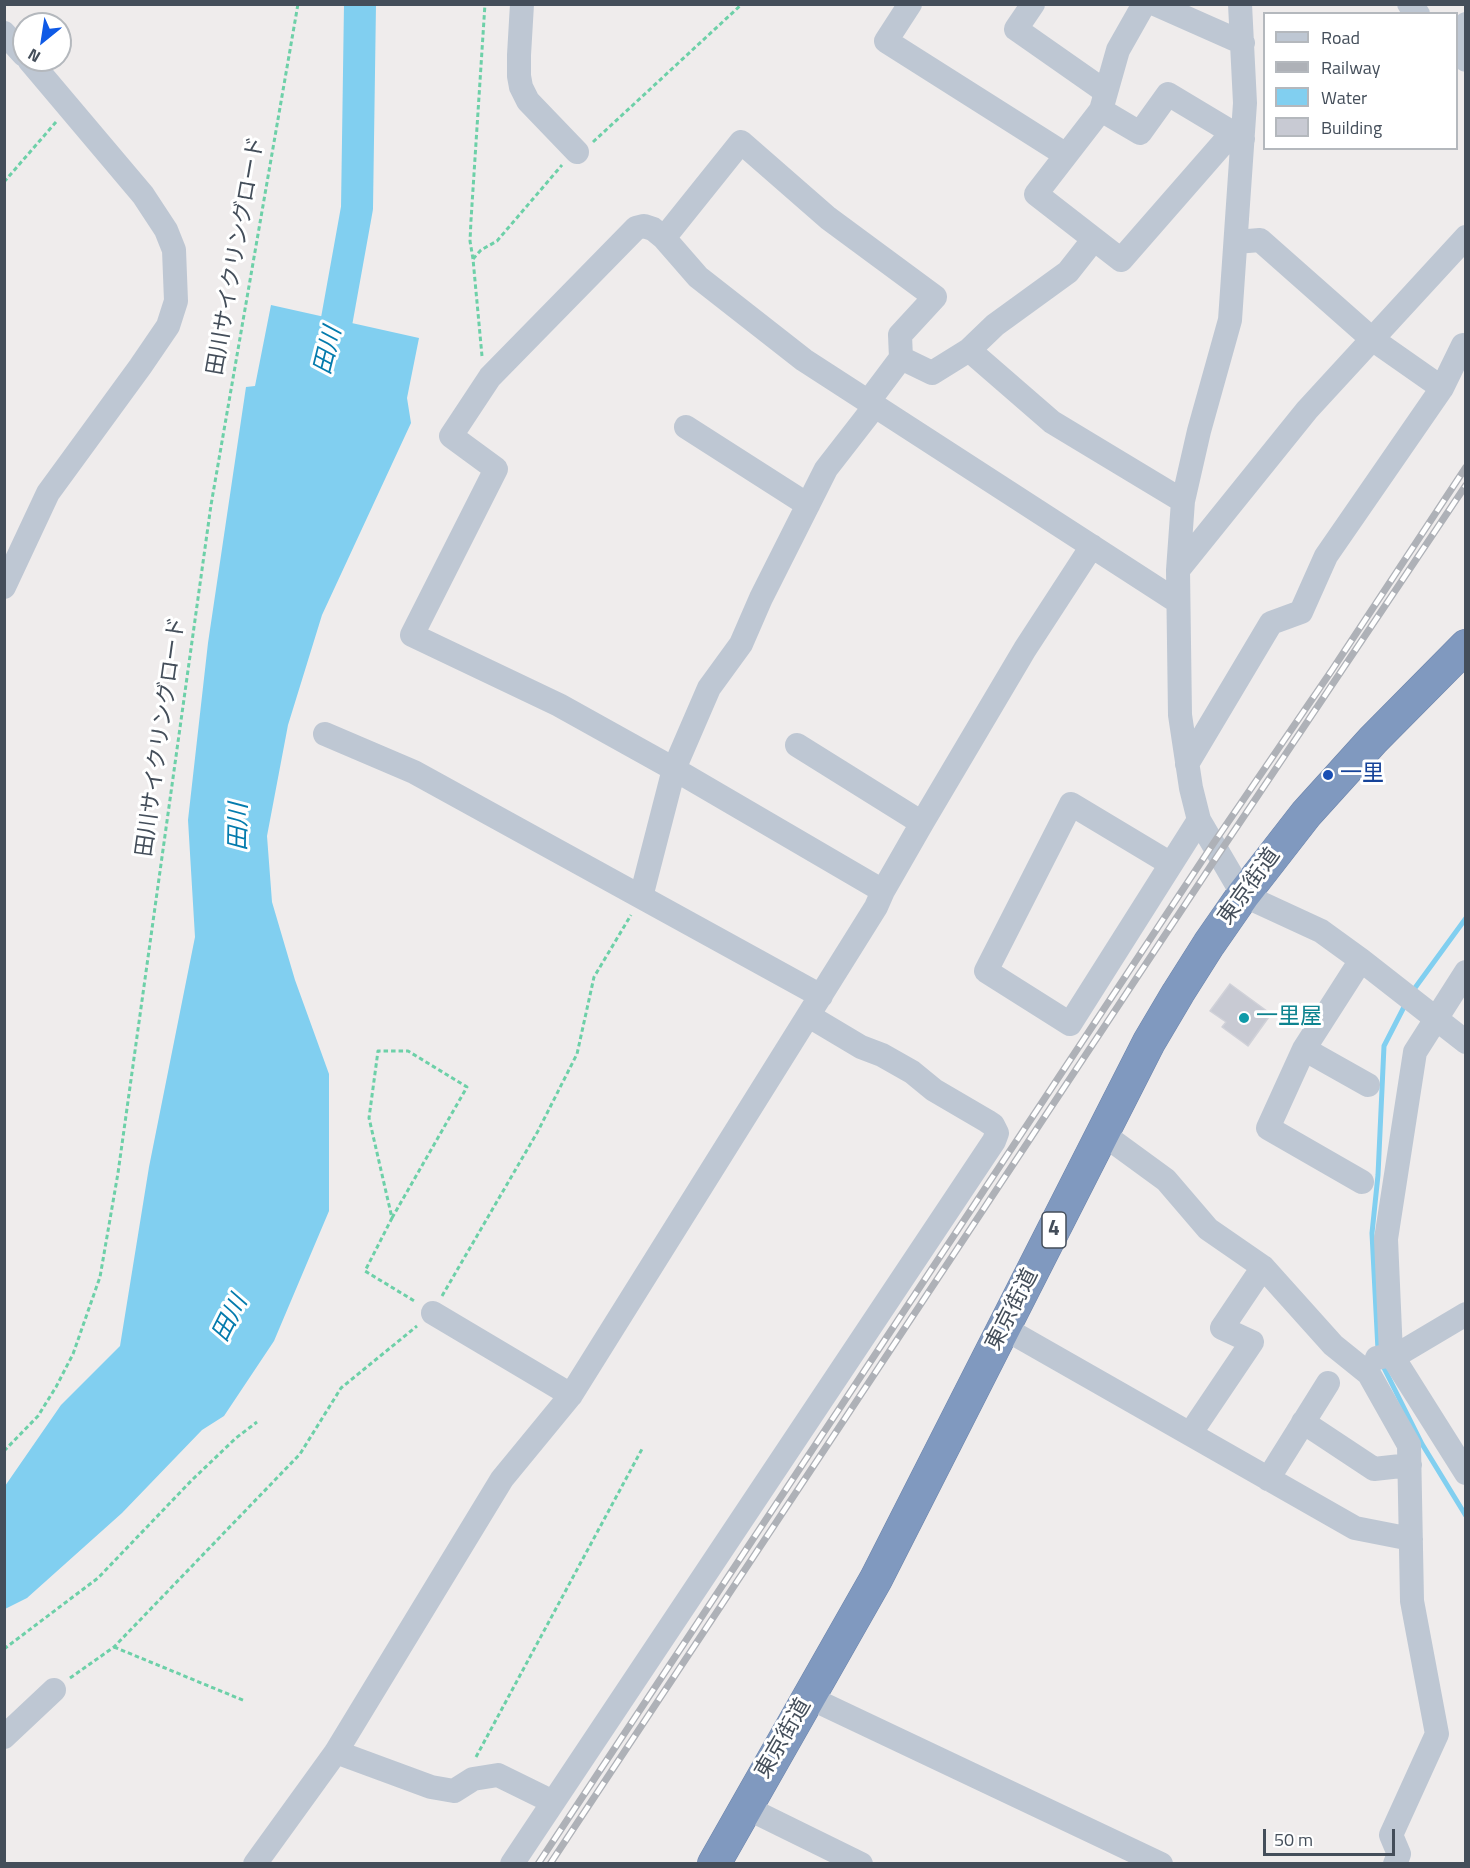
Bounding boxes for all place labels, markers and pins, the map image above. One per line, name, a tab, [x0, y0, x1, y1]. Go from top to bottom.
place label: 一里	[1340, 762, 1384, 788]
marker: 一里	[1321, 768, 1335, 782]
place label: 一里屋	[1256, 1005, 1322, 1031]
marker: 一里屋	[1237, 1011, 1251, 1025]

